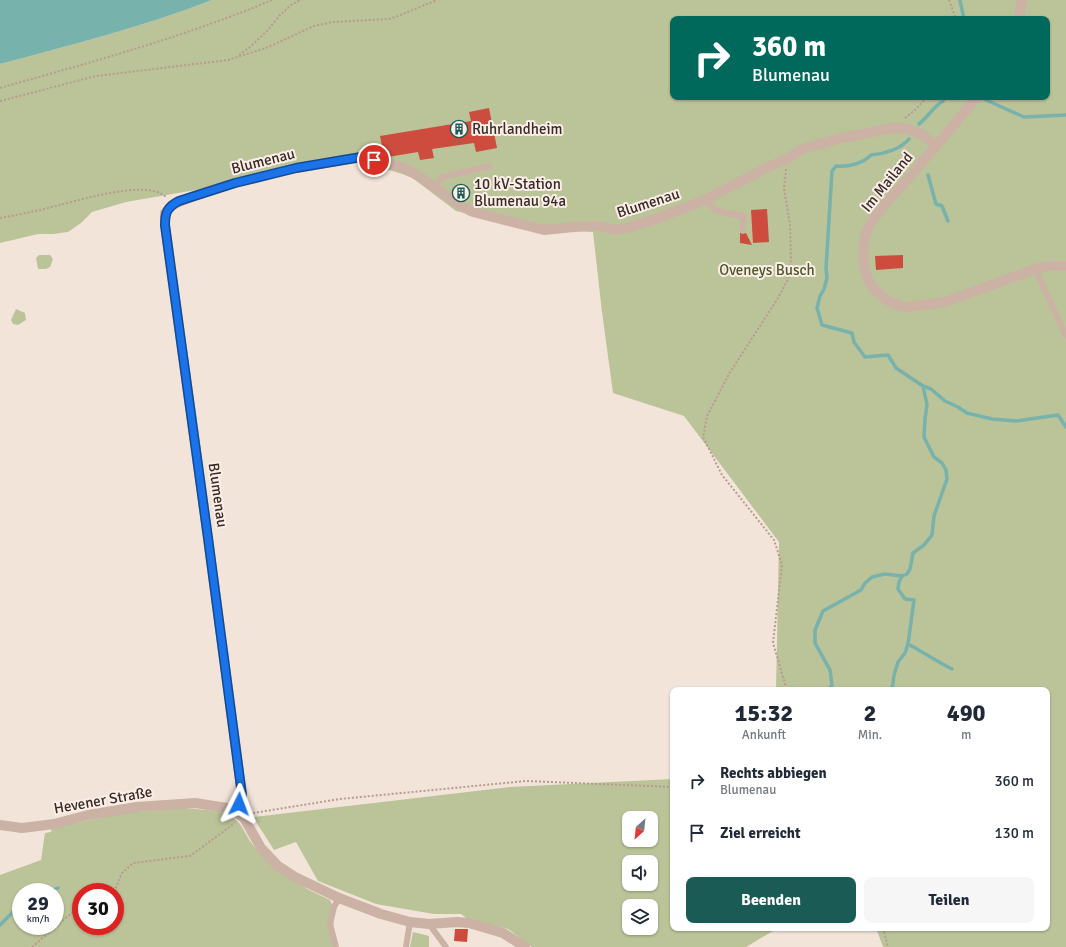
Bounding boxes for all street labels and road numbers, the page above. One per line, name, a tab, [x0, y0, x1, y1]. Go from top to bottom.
street label: Blumenau	[229, 144, 297, 178]
street label: Im Mailand	[857, 148, 917, 216]
street label: Blumenau	[614, 184, 682, 222]
street label: Blumenau	[205, 462, 231, 528]
street label: Hevener Straße	[52, 782, 154, 818]

